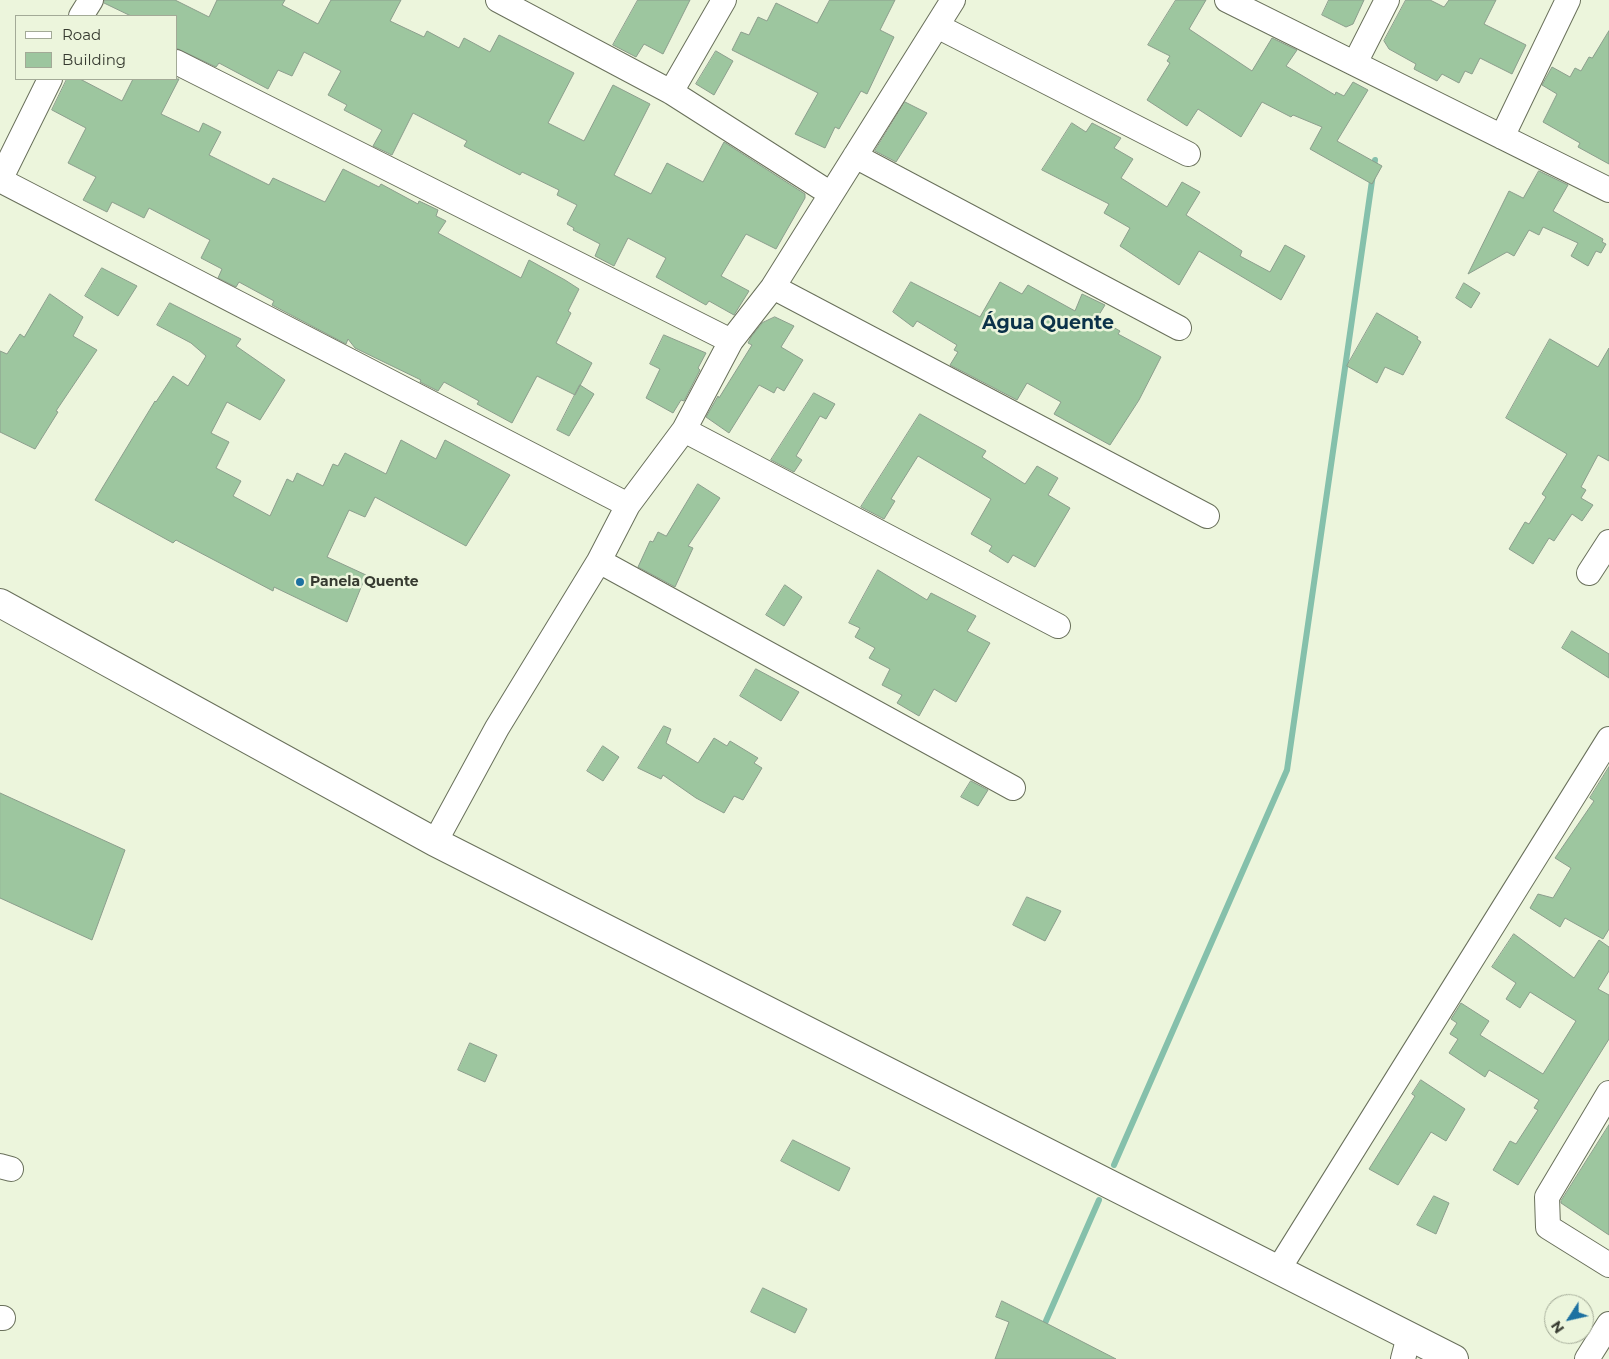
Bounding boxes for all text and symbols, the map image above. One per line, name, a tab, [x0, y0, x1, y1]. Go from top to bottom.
legend	[15, 15, 178, 80]
text: Road	[62, 25, 101, 44]
text: Building	[62, 50, 126, 69]
district label: Água Quente	[982, 312, 1114, 334]
place label: Panela Quente	[310, 574, 419, 590]
marker: Panela Quente	[294, 576, 306, 588]
north arrow	[1544, 1294, 1594, 1344]
text: N	[1547, 1317, 1568, 1337]

